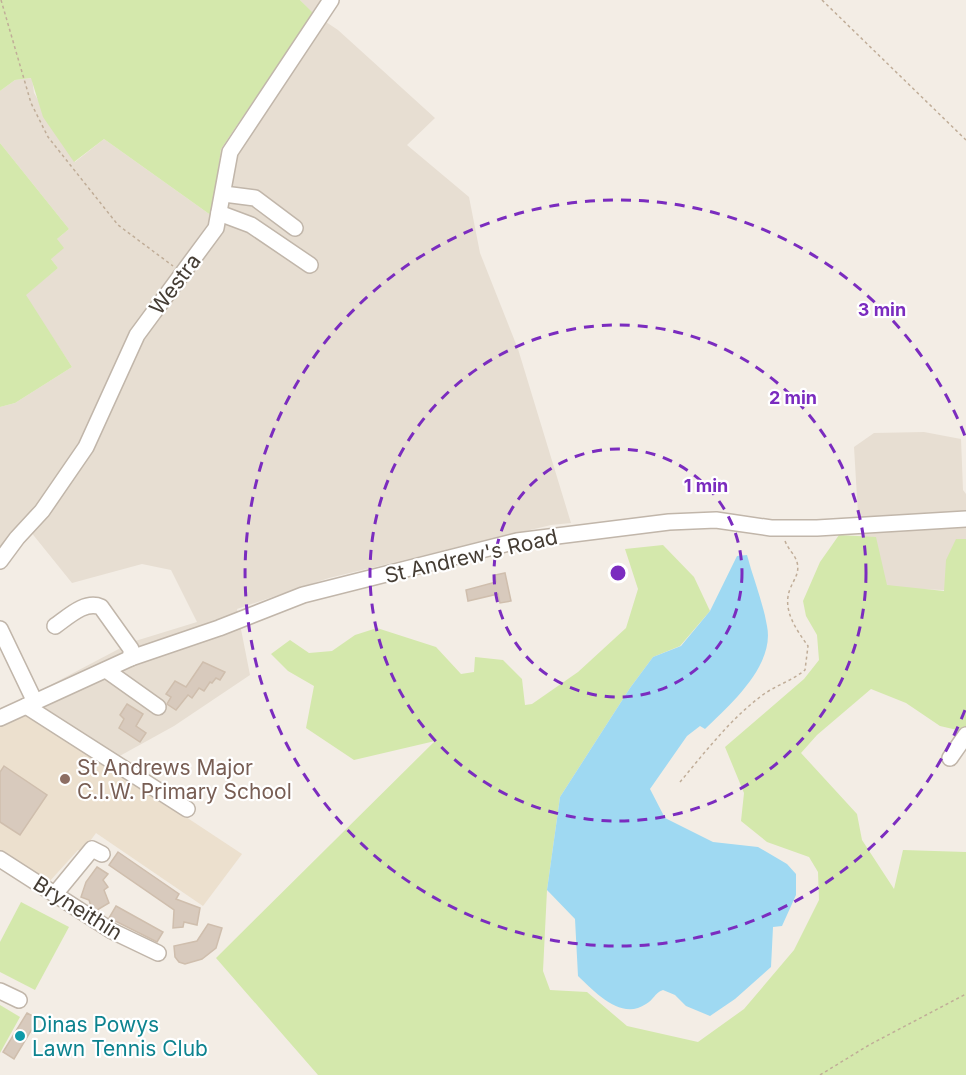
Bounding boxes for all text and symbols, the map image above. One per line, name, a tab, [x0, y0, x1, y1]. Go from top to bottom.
street label: Westra	[144, 249, 206, 319]
text: 3 min	[858, 299, 906, 320]
text: 2 min	[769, 387, 817, 408]
text: 1 min	[684, 475, 728, 496]
street label: St Andrew's Road	[382, 524, 560, 588]
centre of rings	[608, 563, 628, 583]
place label: St Andrews Major C.I.W. Primary School	[77, 755, 292, 804]
marker: St Andrews Major C.I.W. Primary School	[58, 772, 72, 786]
street label: Bryneithin	[29, 871, 127, 945]
place label: Dinas Powys Lawn Tennis Club	[32, 1012, 208, 1061]
marker: Dinas Powys Lawn Tennis Club	[13, 1029, 27, 1043]

